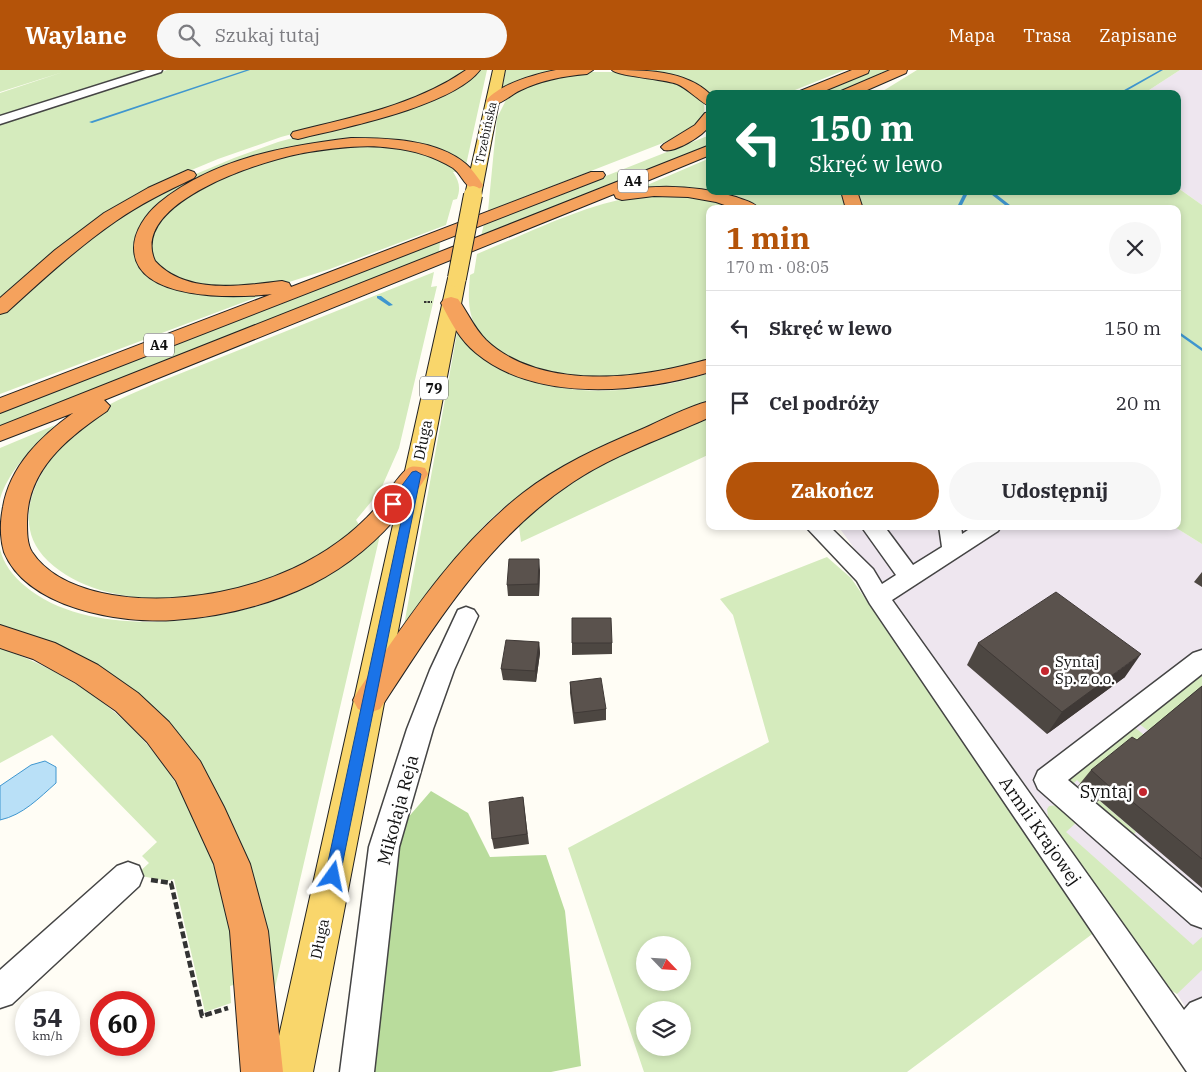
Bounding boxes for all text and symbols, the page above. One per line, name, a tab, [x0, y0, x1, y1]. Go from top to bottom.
search box	[157, 13, 507, 58]
text: Waylane	[25, 19, 127, 51]
icon: search	[175, 21, 203, 49]
text: Szukaj tutaj	[215, 23, 320, 47]
text: Mapa	[949, 24, 995, 47]
text: Trasa	[1023, 24, 1071, 47]
text: Zapisane	[1099, 24, 1177, 47]
street label: Trzebińska	[472, 100, 500, 165]
text: 150 m	[809, 105, 914, 151]
icon: left	[726, 110, 791, 175]
text: Skręć w lewo	[809, 149, 943, 178]
road number: A4	[618, 170, 648, 192]
text: 1 min	[726, 218, 810, 257]
button: close	[1109, 222, 1161, 274]
text: 170 m · 08:05	[726, 257, 829, 277]
icon: left	[726, 314, 754, 342]
text: Skręć w lewo	[769, 316, 892, 340]
text: 150 m	[1104, 316, 1161, 340]
road number: A4	[144, 334, 174, 356]
road number: 79	[420, 376, 448, 400]
icon: arrive	[726, 389, 754, 417]
text: Cel podróży	[769, 391, 879, 415]
text: 20 m	[1116, 391, 1161, 415]
street label: Długa	[409, 418, 436, 462]
button: Zakończ	[726, 462, 939, 520]
button: Udostępnij	[949, 462, 1161, 520]
pin	[372, 483, 414, 525]
icon: arrive	[379, 490, 407, 518]
place label: Syntaj Sp. z o.o.	[1055, 652, 1115, 688]
marker: Syntaj Sp. z o.o.	[1039, 665, 1051, 677]
street label: Mikołaja Reja	[372, 752, 423, 868]
street label: Armii Krajowej	[994, 772, 1086, 890]
place label: Syntaj	[1080, 780, 1133, 803]
marker: Syntaj	[1137, 786, 1149, 798]
position arrow	[306, 849, 358, 901]
street label: Długa	[306, 917, 333, 961]
north arrow	[636, 936, 691, 991]
map controls	[636, 936, 691, 1056]
speed limit sign: 60	[90, 991, 155, 1056]
text: 54	[32, 1001, 63, 1034]
button: layers	[636, 1001, 691, 1056]
text: km/h	[32, 1028, 63, 1043]

